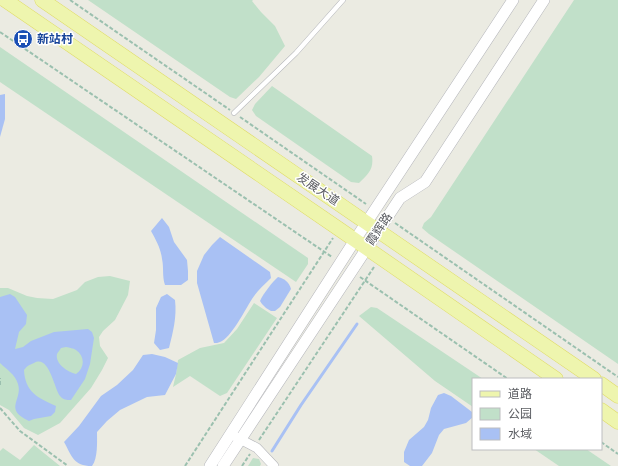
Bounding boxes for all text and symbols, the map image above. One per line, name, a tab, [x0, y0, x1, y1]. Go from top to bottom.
bus stop icon: 新站村	[12, 28, 34, 50]
place label: 新站村	[37, 32, 73, 46]
street label: 发展大道	[294, 170, 342, 208]
street label: 霞辉路	[363, 210, 395, 248]
legend	[472, 378, 602, 450]
text: 道路	[508, 387, 532, 401]
text: 公园	[508, 407, 532, 421]
text: 水域	[508, 427, 532, 441]

